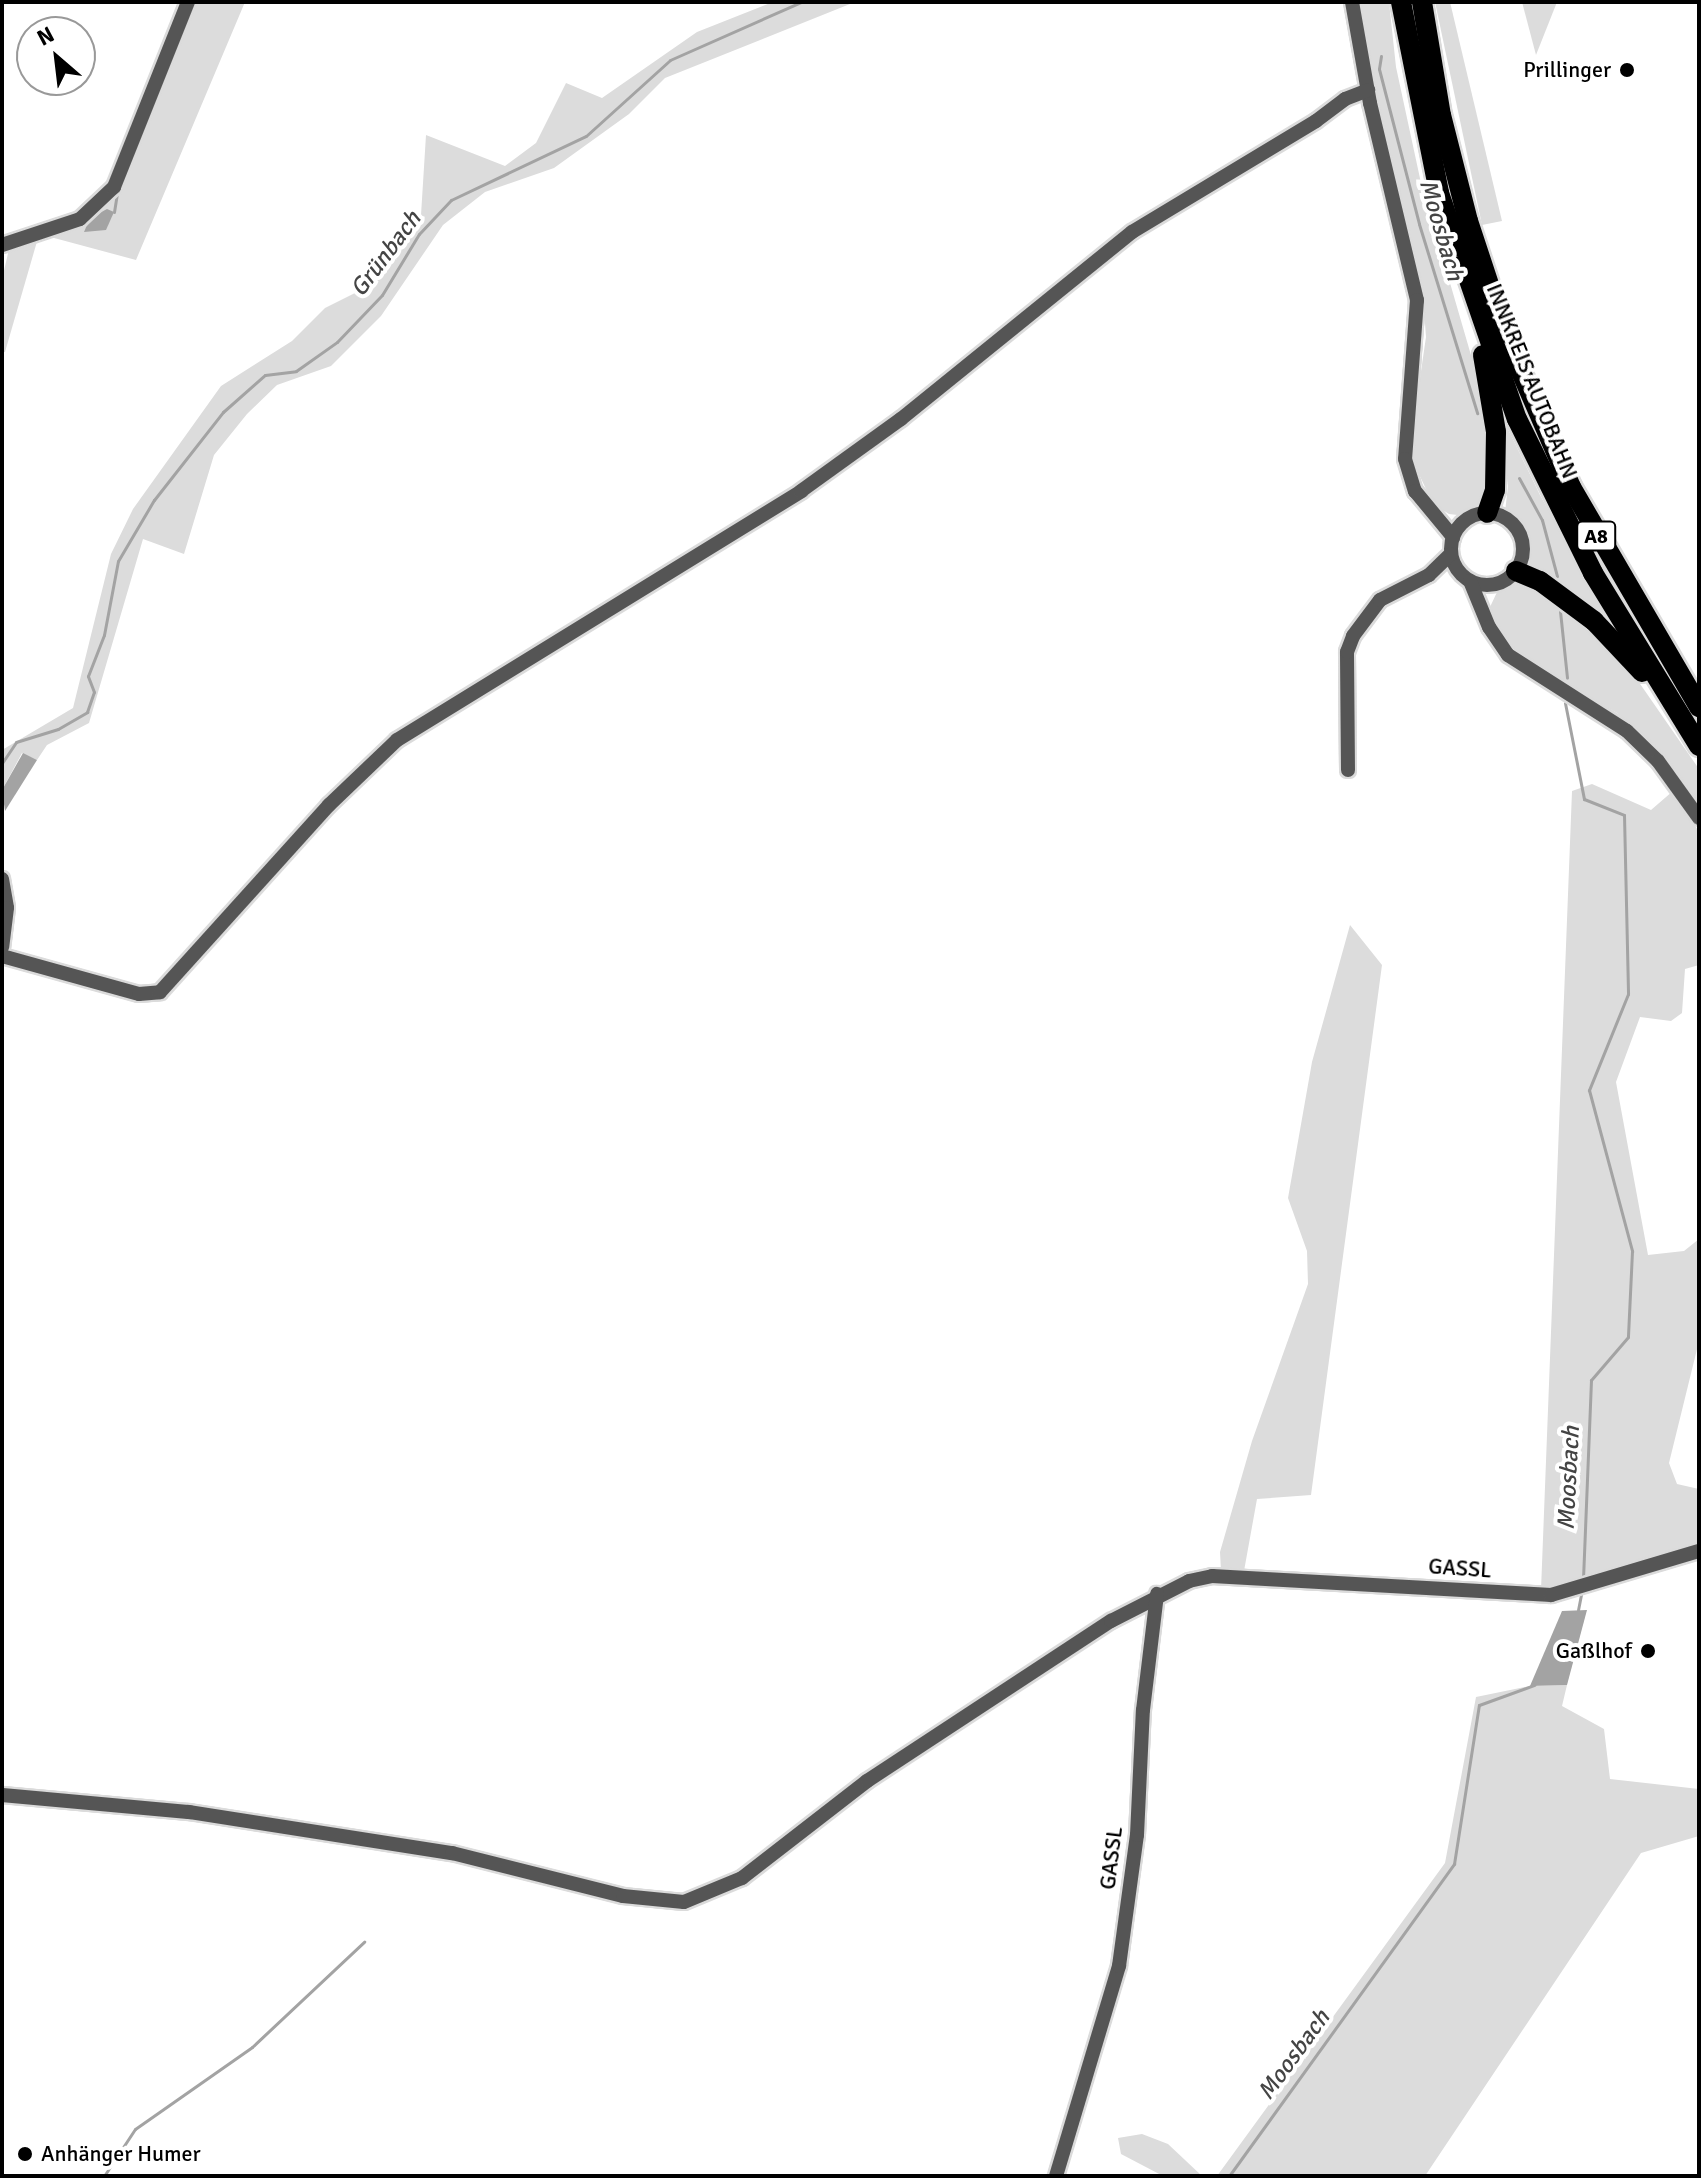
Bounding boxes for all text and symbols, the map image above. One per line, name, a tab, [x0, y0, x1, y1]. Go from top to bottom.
north arrow	[16, 16, 96, 96]
text: N	[32, 21, 59, 52]
place label: Prillinger	[1523, 57, 1611, 83]
marker: Prillinger	[1618, 61, 1636, 79]
water label: Moosbach	[1413, 176, 1469, 284]
water label: Grünbach	[345, 206, 427, 302]
street label: INNKREIS AUTOBAHN	[1481, 280, 1583, 482]
road number: A8	[1576, 520, 1616, 552]
water label: Moosbach	[1552, 1425, 1586, 1531]
street label: GASSL	[1428, 1553, 1492, 1583]
place label: Gaßlhof	[1556, 1638, 1632, 1664]
marker: Gaßlhof	[1639, 1642, 1657, 1660]
street label: GASSL	[1094, 1825, 1128, 1891]
water label: Moosbach	[1252, 2004, 1336, 2106]
place label: Anhänger Humer	[41, 2141, 201, 2167]
marker: Anhänger Humer	[16, 2145, 34, 2163]

